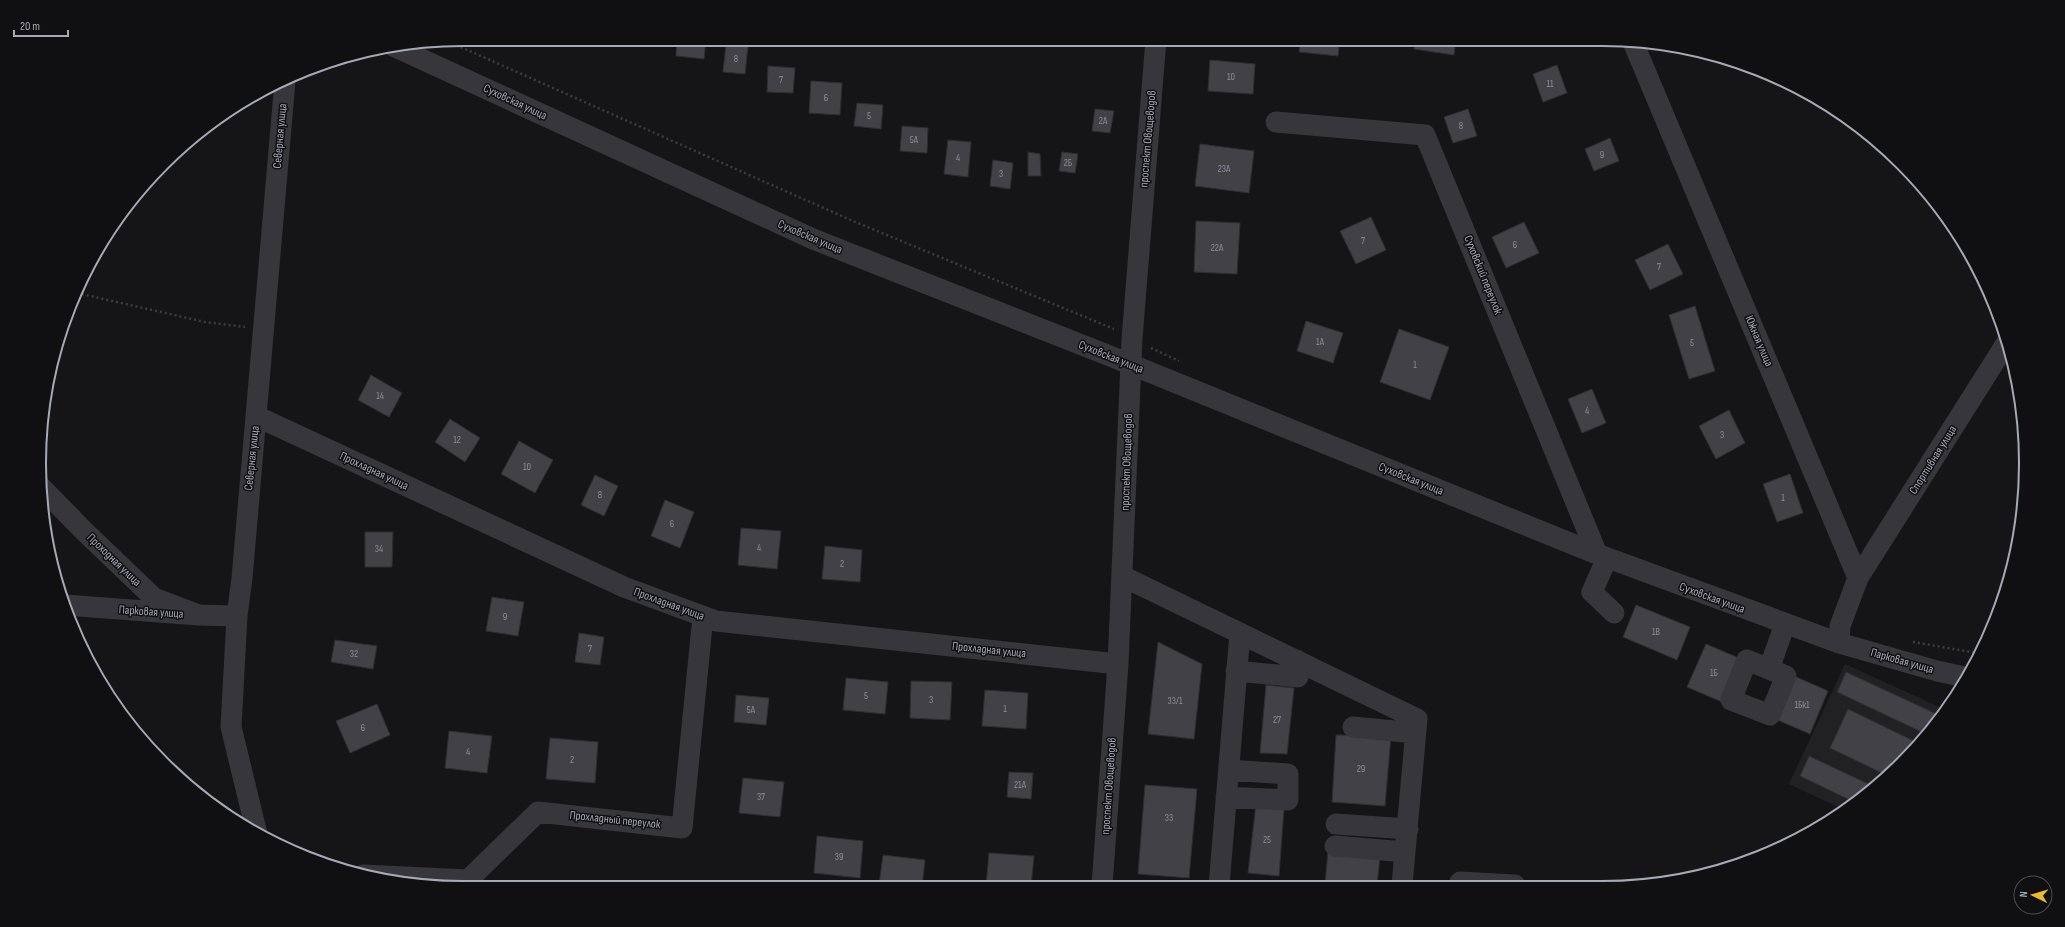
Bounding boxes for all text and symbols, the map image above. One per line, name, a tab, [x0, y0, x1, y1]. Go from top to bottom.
scale bar	[14, 12, 68, 38]
text: 20 m	[20, 19, 40, 34]
house number: 8	[734, 53, 738, 65]
house number: 10	[1227, 71, 1235, 83]
house number: 7	[779, 74, 783, 86]
house number: 11	[1547, 78, 1554, 90]
street label: Суховская улица	[481, 81, 550, 123]
street label: проспект Овощеводов	[1136, 90, 1160, 188]
house number: 6	[824, 92, 828, 104]
street label: Северная улица	[270, 103, 290, 169]
house number: 5	[867, 110, 871, 122]
house number: 2А	[1099, 115, 1108, 127]
house number: 8	[1459, 120, 1463, 132]
house number: 5А	[910, 134, 919, 146]
house number: 9	[1600, 149, 1604, 161]
house number: 4	[956, 152, 960, 164]
house number: 2Б	[1064, 157, 1073, 169]
house number: 23А	[1218, 163, 1231, 175]
house number: 3	[999, 168, 1003, 180]
street label: Суховская улица	[775, 217, 845, 257]
street label: Суховский переулок	[1460, 233, 1506, 317]
house number: 7	[1361, 235, 1365, 247]
house number: 6	[1513, 239, 1517, 251]
house number: 22А	[1211, 242, 1224, 254]
house number: 7	[1657, 261, 1661, 273]
street label: Южная улица	[1742, 313, 1777, 369]
house number: 1А	[1316, 336, 1325, 348]
street label: Суховская улица	[1076, 337, 1146, 377]
house number: 5	[1690, 337, 1694, 349]
house number: 1	[1413, 359, 1417, 371]
house number: 14	[376, 390, 384, 402]
house number: 4	[1585, 405, 1589, 417]
street label: проспект Овощеводов	[1118, 413, 1136, 511]
street label: Спортивная улица	[1906, 423, 1960, 497]
street label: Северная улица	[241, 425, 263, 491]
house number: 3	[1720, 429, 1724, 441]
house number: 12	[453, 434, 461, 446]
street label: Прохладная улица	[337, 449, 411, 494]
street label: Суховская улица	[1376, 459, 1446, 499]
house number: 10	[523, 461, 531, 473]
house number: 8	[598, 489, 602, 501]
house number: 1	[1781, 492, 1785, 504]
house number: 6	[670, 518, 674, 530]
street label: Проходная улица	[84, 530, 145, 590]
house number: 4	[757, 542, 761, 554]
house number: 34	[375, 543, 383, 555]
house number: 2	[840, 558, 844, 570]
street label: Суховская улица	[1677, 579, 1747, 617]
street label: Прохладная улица	[632, 584, 707, 624]
street label: Парковая улица	[118, 602, 184, 622]
house number: 9	[503, 611, 507, 623]
house number: 1В	[1652, 626, 1661, 638]
street label: Прохладная улица	[951, 639, 1027, 661]
house number: 7	[588, 643, 592, 655]
street label: Парковая улица	[1869, 645, 1936, 677]
house number: 32	[350, 648, 358, 660]
house number: 1Б	[1710, 667, 1719, 679]
house number: 5	[864, 690, 868, 702]
house number: 3	[929, 694, 933, 706]
house number: 33/1	[1168, 695, 1183, 707]
house number: 1Бк1	[1794, 699, 1810, 711]
house number: 1	[1003, 703, 1007, 715]
house number: 5А	[747, 704, 756, 716]
house number: 27	[1273, 714, 1281, 726]
house number: 6	[361, 722, 365, 734]
street label: проспект Овощеводов	[1098, 737, 1120, 835]
house number: 4	[466, 746, 470, 758]
house number: 2	[570, 754, 574, 766]
house number: 29	[1357, 763, 1365, 775]
house number: 21А	[1014, 779, 1027, 791]
house number: 37	[757, 791, 765, 803]
street label: Прохладный переулок	[569, 808, 662, 832]
house number: 33	[1165, 812, 1173, 824]
house number: 25	[1263, 834, 1271, 846]
house number: 39	[835, 851, 843, 863]
north arrow	[2013, 875, 2053, 915]
text: N	[2017, 891, 2030, 898]

